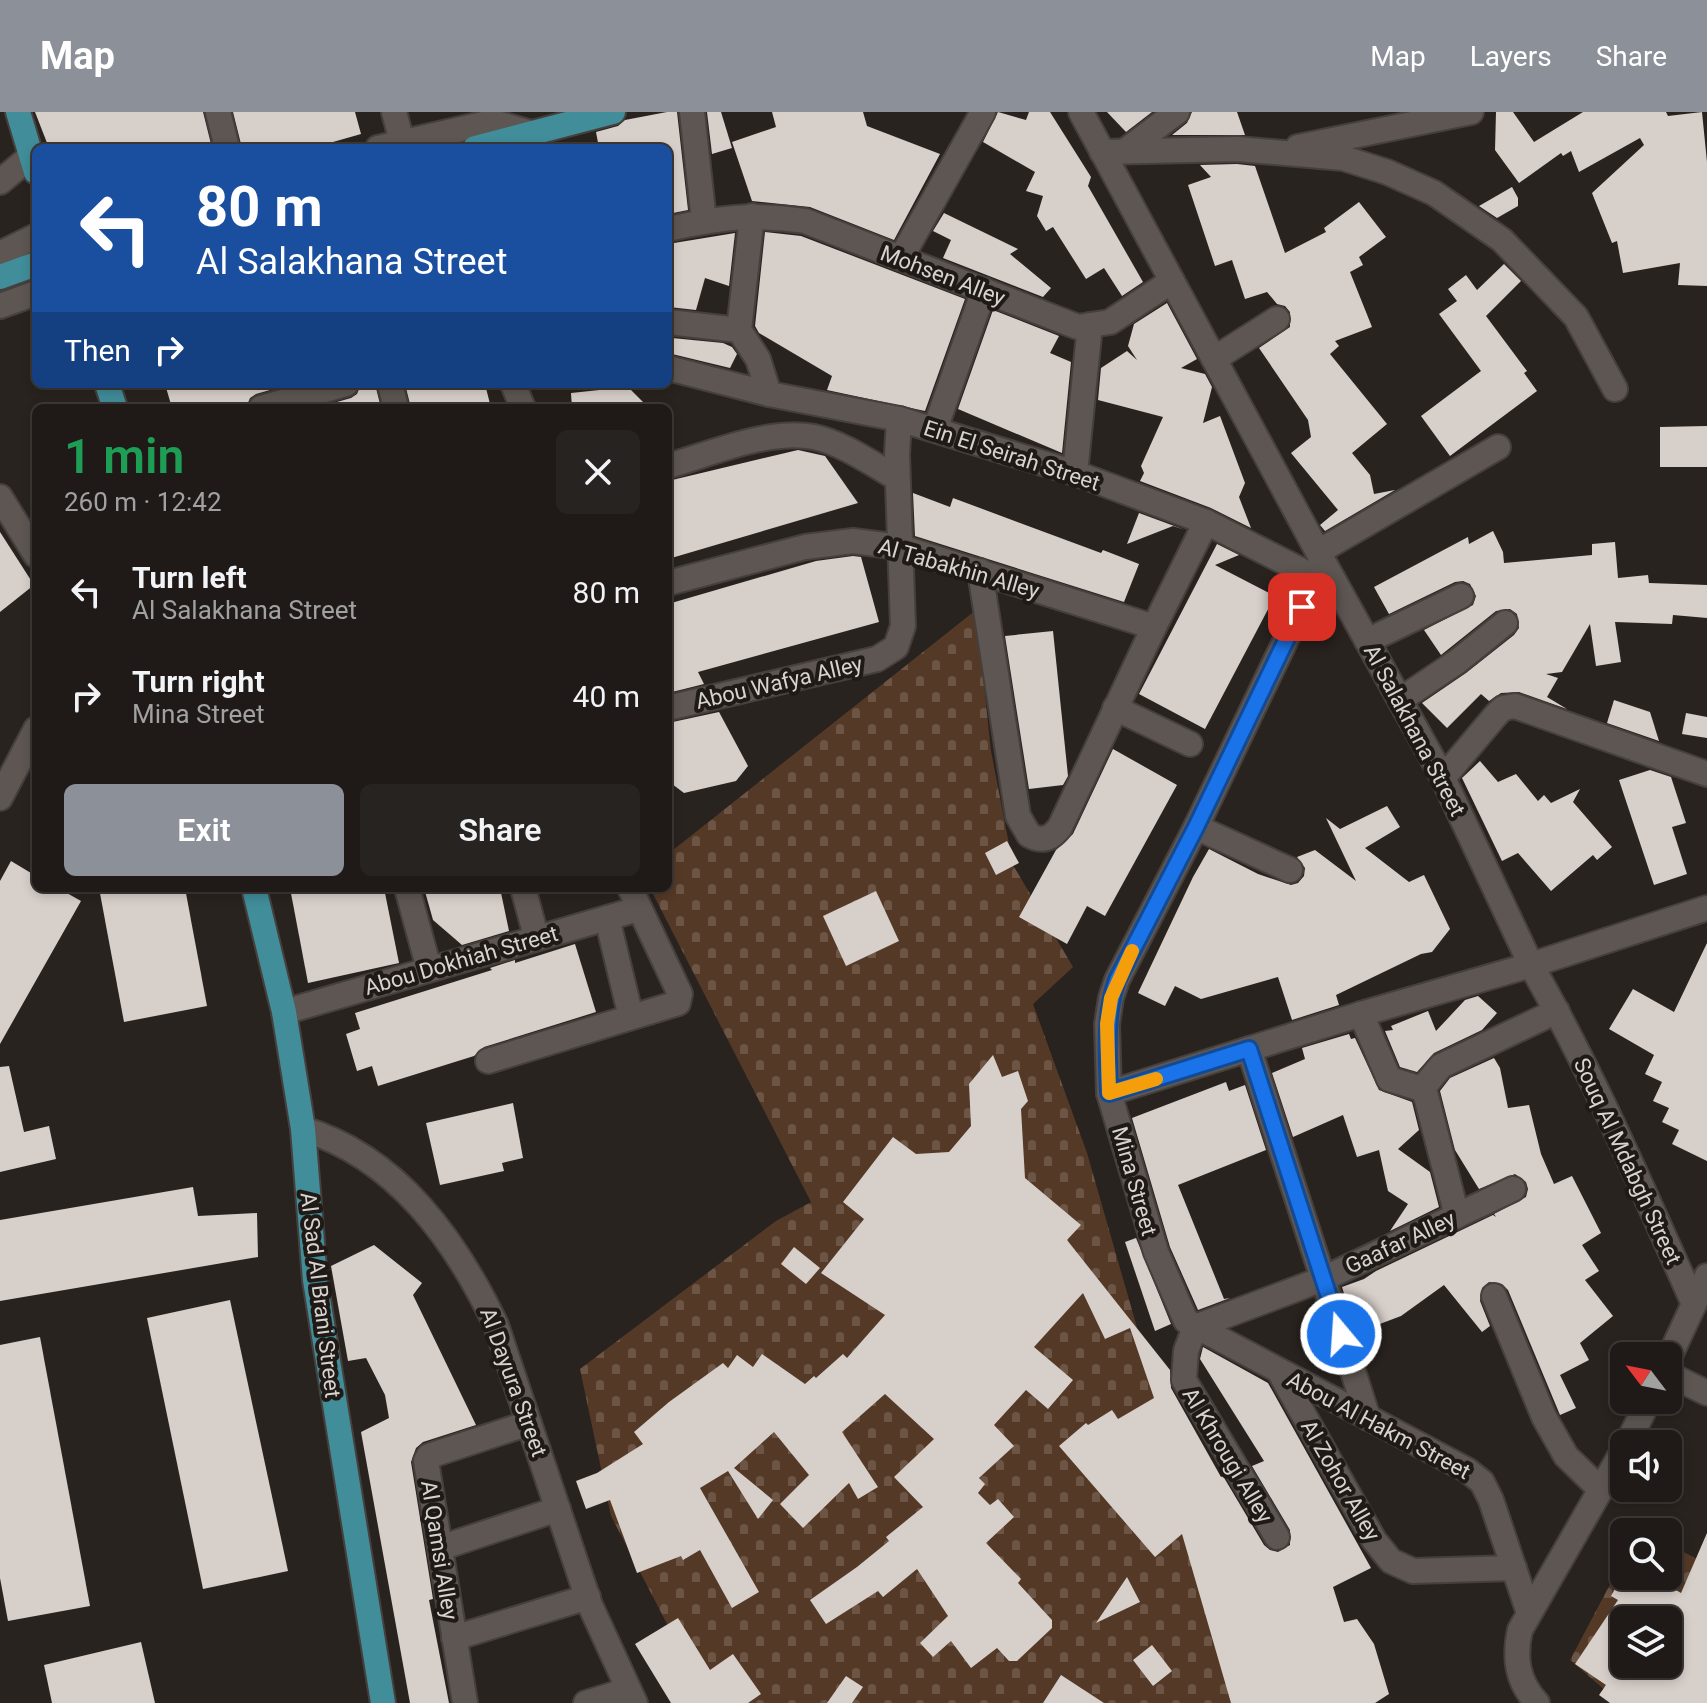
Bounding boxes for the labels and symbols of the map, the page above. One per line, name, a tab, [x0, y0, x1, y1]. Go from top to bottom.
street label: Mohsen Alley	[877, 240, 1009, 311]
street label: Ein El Seirah Street	[921, 415, 1103, 496]
street label: Al Tabakhin Alley	[876, 534, 1043, 604]
pin	[1268, 573, 1336, 641]
street label: Al Salakhana Street	[1359, 640, 1470, 820]
street label: Abou Wafya Alley	[693, 651, 865, 714]
street label: Abou Dokhiah Street	[362, 921, 561, 1000]
street label: Souq Al Mdabgh Street	[1569, 1054, 1686, 1268]
street label: Mina Street	[1107, 1124, 1162, 1238]
street label: Al Sad Al Brani Street	[295, 1191, 346, 1399]
street label: Gaafar Alley	[1341, 1206, 1460, 1279]
position arrow	[1299, 1292, 1383, 1376]
street label: Al Dayura Street	[475, 1304, 552, 1460]
north arrow	[1610, 1342, 1682, 1414]
street label: Abou Al Hakm Street	[1283, 1367, 1475, 1484]
street label: Al Khrougi Alley	[1177, 1383, 1278, 1528]
street label: Al Zohor Alley	[1296, 1415, 1385, 1546]
street label: Al Qamsi Alley	[416, 1479, 463, 1622]

